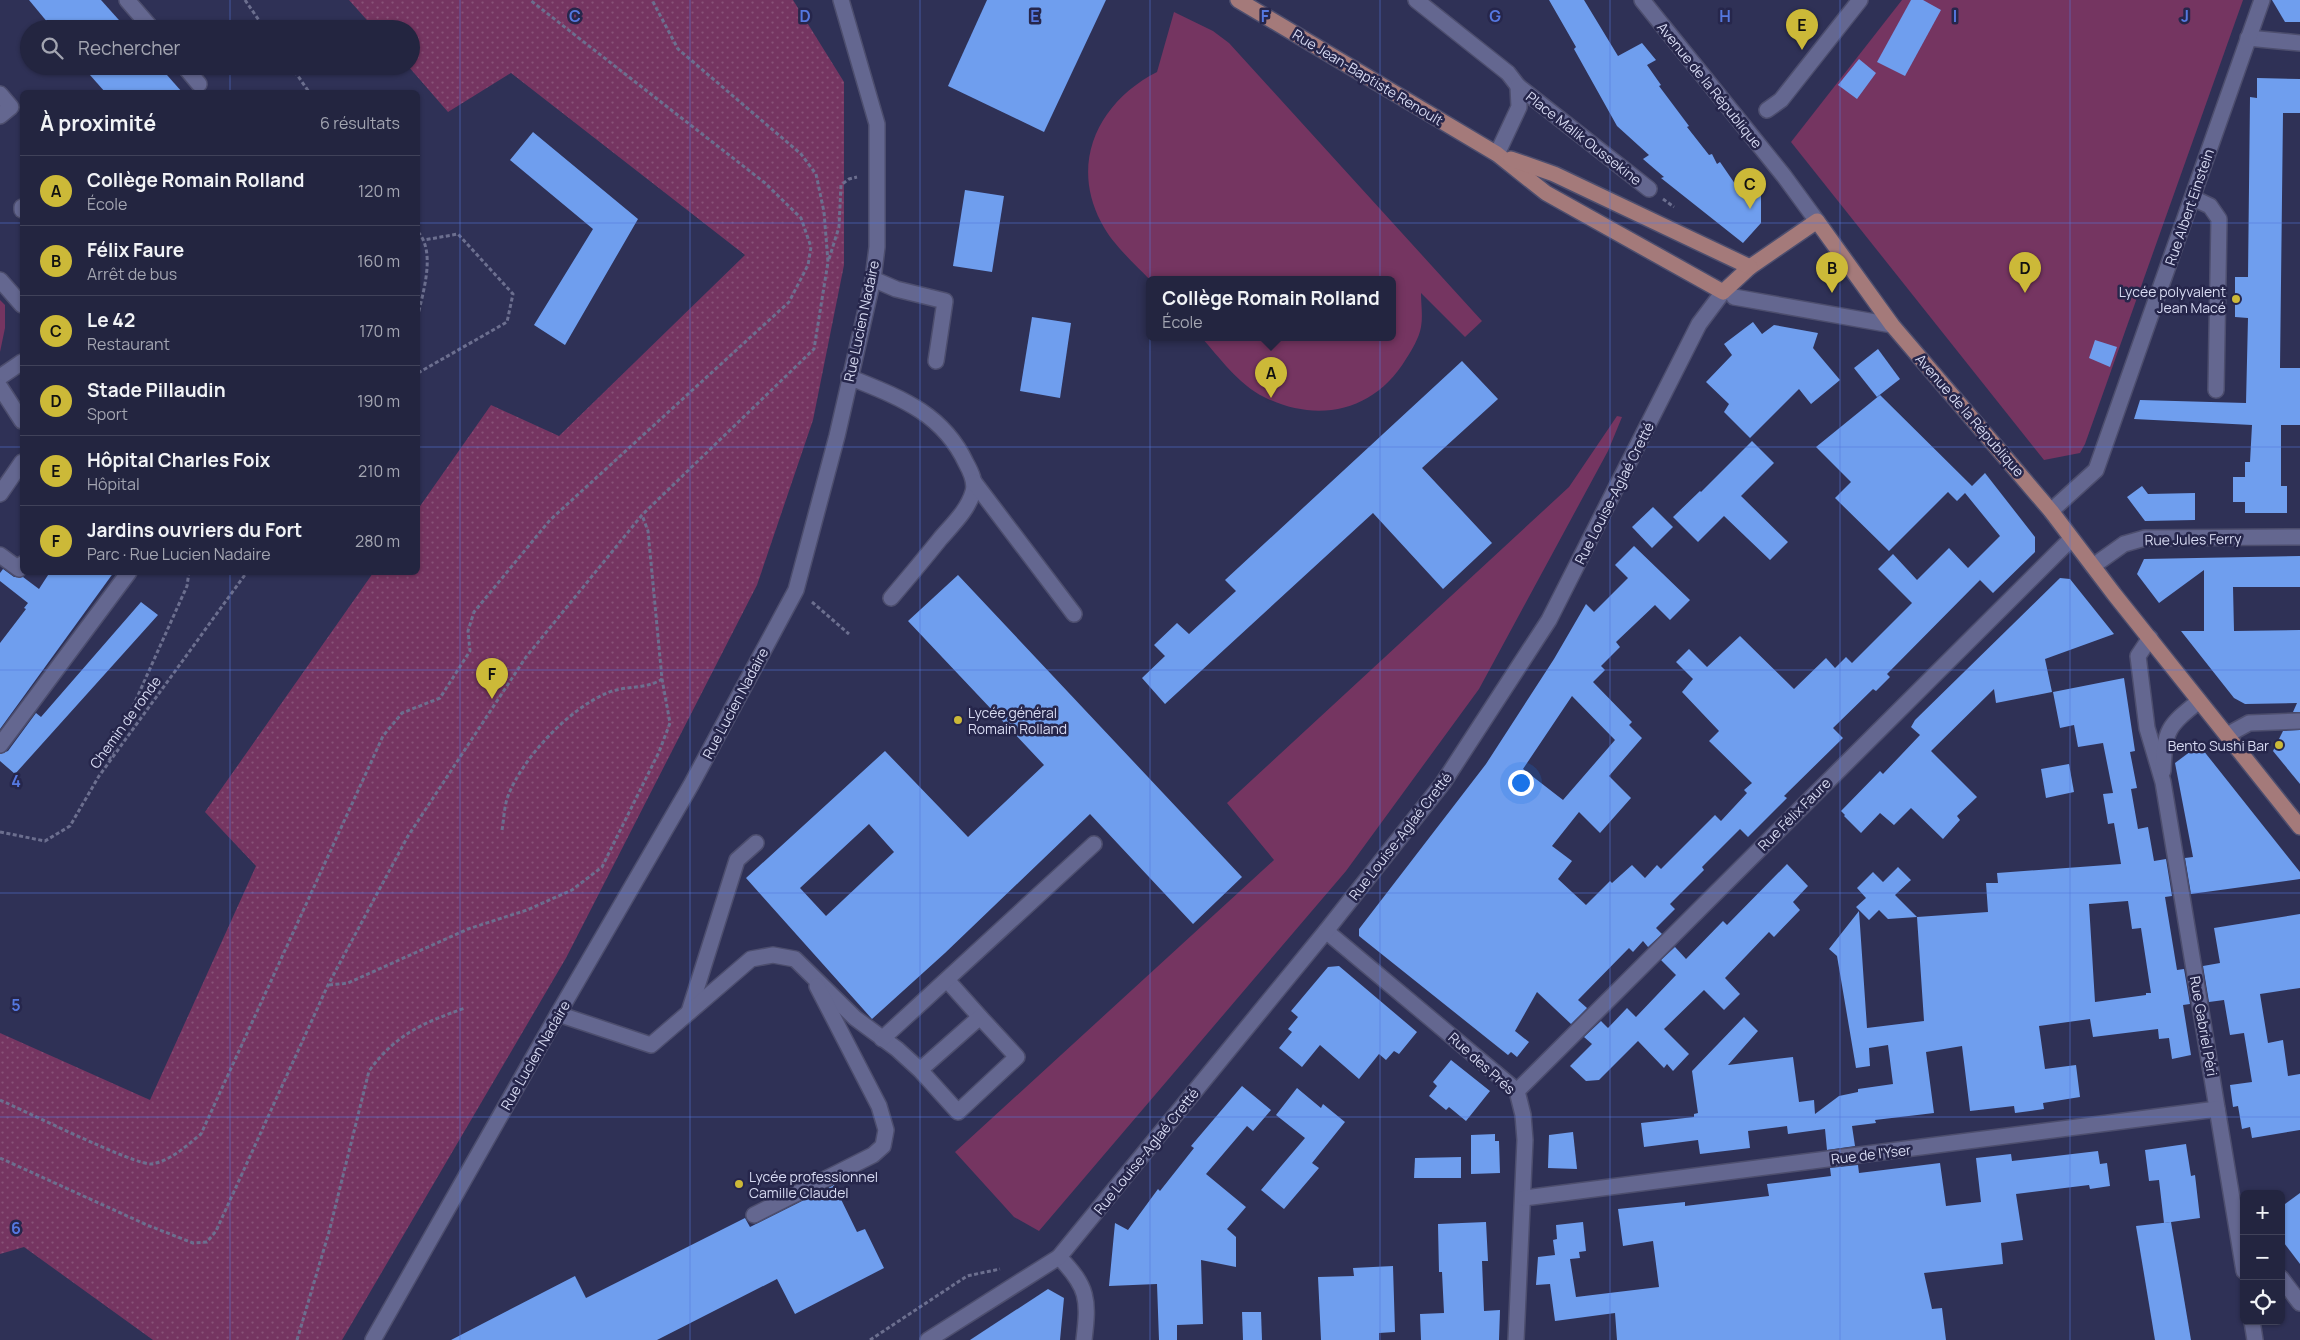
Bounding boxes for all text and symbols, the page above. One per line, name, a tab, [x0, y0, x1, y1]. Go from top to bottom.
text: C	[569, 5, 581, 27]
text: D	[799, 5, 811, 27]
text: E	[1030, 5, 1040, 27]
text: F	[1261, 5, 1270, 27]
text: G	[1489, 5, 1501, 27]
text: H	[1719, 5, 1731, 27]
text: I	[1953, 5, 1957, 27]
text: J	[2181, 5, 2189, 27]
pin: E	[1786, 9, 1818, 50]
street label: Avenue de la République	[1653, 18, 1767, 152]
search box	[20, 20, 420, 75]
street label: Rue Jean-Baptiste Renoult	[1289, 24, 1447, 130]
icon: search	[38, 34, 66, 62]
text: Rechercher	[78, 35, 180, 61]
street label: Place Malik Oussekine	[1522, 87, 1646, 189]
text: À proximité	[40, 109, 156, 137]
text: 6 résultats	[320, 112, 400, 134]
street label: Rue Albert Einstein	[2160, 146, 2218, 268]
text: Collège Romain Rolland	[87, 167, 304, 193]
pin: C	[1734, 168, 1766, 209]
text: A	[51, 180, 61, 202]
text: 120 m	[358, 180, 400, 202]
text: École	[87, 193, 127, 215]
text: Félix Faure	[87, 237, 184, 263]
text: B	[51, 250, 61, 272]
text: 160 m	[357, 250, 400, 272]
pin: B	[1816, 252, 1848, 293]
pin: D	[2009, 252, 2041, 293]
street label: Rue Lucien Nadaire	[839, 259, 883, 383]
text: Arrêt de bus	[87, 263, 177, 285]
popup	[1146, 276, 1396, 341]
place label: Lycée polyvalent Jean Macé	[2119, 282, 2226, 317]
text: Collège Romain Rolland	[1162, 285, 1380, 311]
marker: Lycée polyvalent Jean Macé	[2230, 293, 2242, 305]
text: Le 42	[87, 307, 135, 333]
text: École	[1162, 311, 1203, 333]
text: C	[50, 320, 62, 342]
text: 170 m	[359, 320, 400, 342]
text: Restaurant	[87, 333, 170, 355]
street label: Avenue de la République	[1911, 350, 2029, 480]
pin: A	[1255, 357, 1287, 398]
text: Stade Pillaudin	[87, 377, 226, 403]
text: D	[50, 390, 62, 412]
text: 190 m	[357, 390, 400, 412]
text: Sport	[87, 403, 128, 425]
street label: Rue Louise-Aglaé Cretté	[1570, 419, 1658, 567]
text: Hôpital Charles Foix	[87, 447, 270, 473]
text: E	[51, 460, 61, 482]
text: 210 m	[358, 460, 400, 482]
text: Hôpital	[87, 473, 140, 495]
text: Jardins ouvriers du Fort	[87, 517, 302, 543]
street label: Rue Jules Ferry	[2144, 529, 2242, 549]
text: F	[52, 530, 60, 552]
text: 280 m	[355, 530, 400, 552]
text: Parc · Rue Lucien Nadaire	[87, 543, 271, 565]
street label: Rue Lucien Nadaire	[698, 644, 772, 762]
pin: F	[476, 658, 508, 699]
street label: Chemin de ronde	[85, 672, 165, 772]
place label: Lycée général Romain Rolland	[968, 703, 1067, 738]
marker: Lycée général Romain Rolland	[952, 714, 964, 726]
place label: Bento Sushi Bar	[2168, 736, 2269, 755]
marker: Bento Sushi Bar	[2273, 739, 2285, 751]
street label: Rue Louise-Aglaé Cretté	[1344, 768, 1456, 904]
text: 4	[11, 770, 21, 792]
your location	[1508, 770, 1534, 796]
street label: Rue Félix Faure	[1753, 773, 1835, 855]
street label: Rue Gabriel Péri	[2186, 974, 2222, 1078]
text: 5	[11, 994, 21, 1016]
street label: Rue Lucien Nadaire	[496, 997, 574, 1113]
street label: Rue des Prés	[1445, 1028, 1519, 1098]
street label: Rue Louise-Aglaé Cretté	[1089, 1084, 1203, 1218]
street label: Rue de l'Yser	[1830, 1140, 1912, 1168]
place label: Lycée professionnel Camille Claudel	[749, 1167, 878, 1202]
marker: Lycée professionnel Camille Claudel	[733, 1178, 745, 1190]
map controls	[2240, 1190, 2285, 1325]
button: +	[2240, 1190, 2285, 1235]
text: 6	[11, 1217, 21, 1239]
button: −	[2240, 1235, 2285, 1280]
button: locate	[2240, 1280, 2285, 1325]

